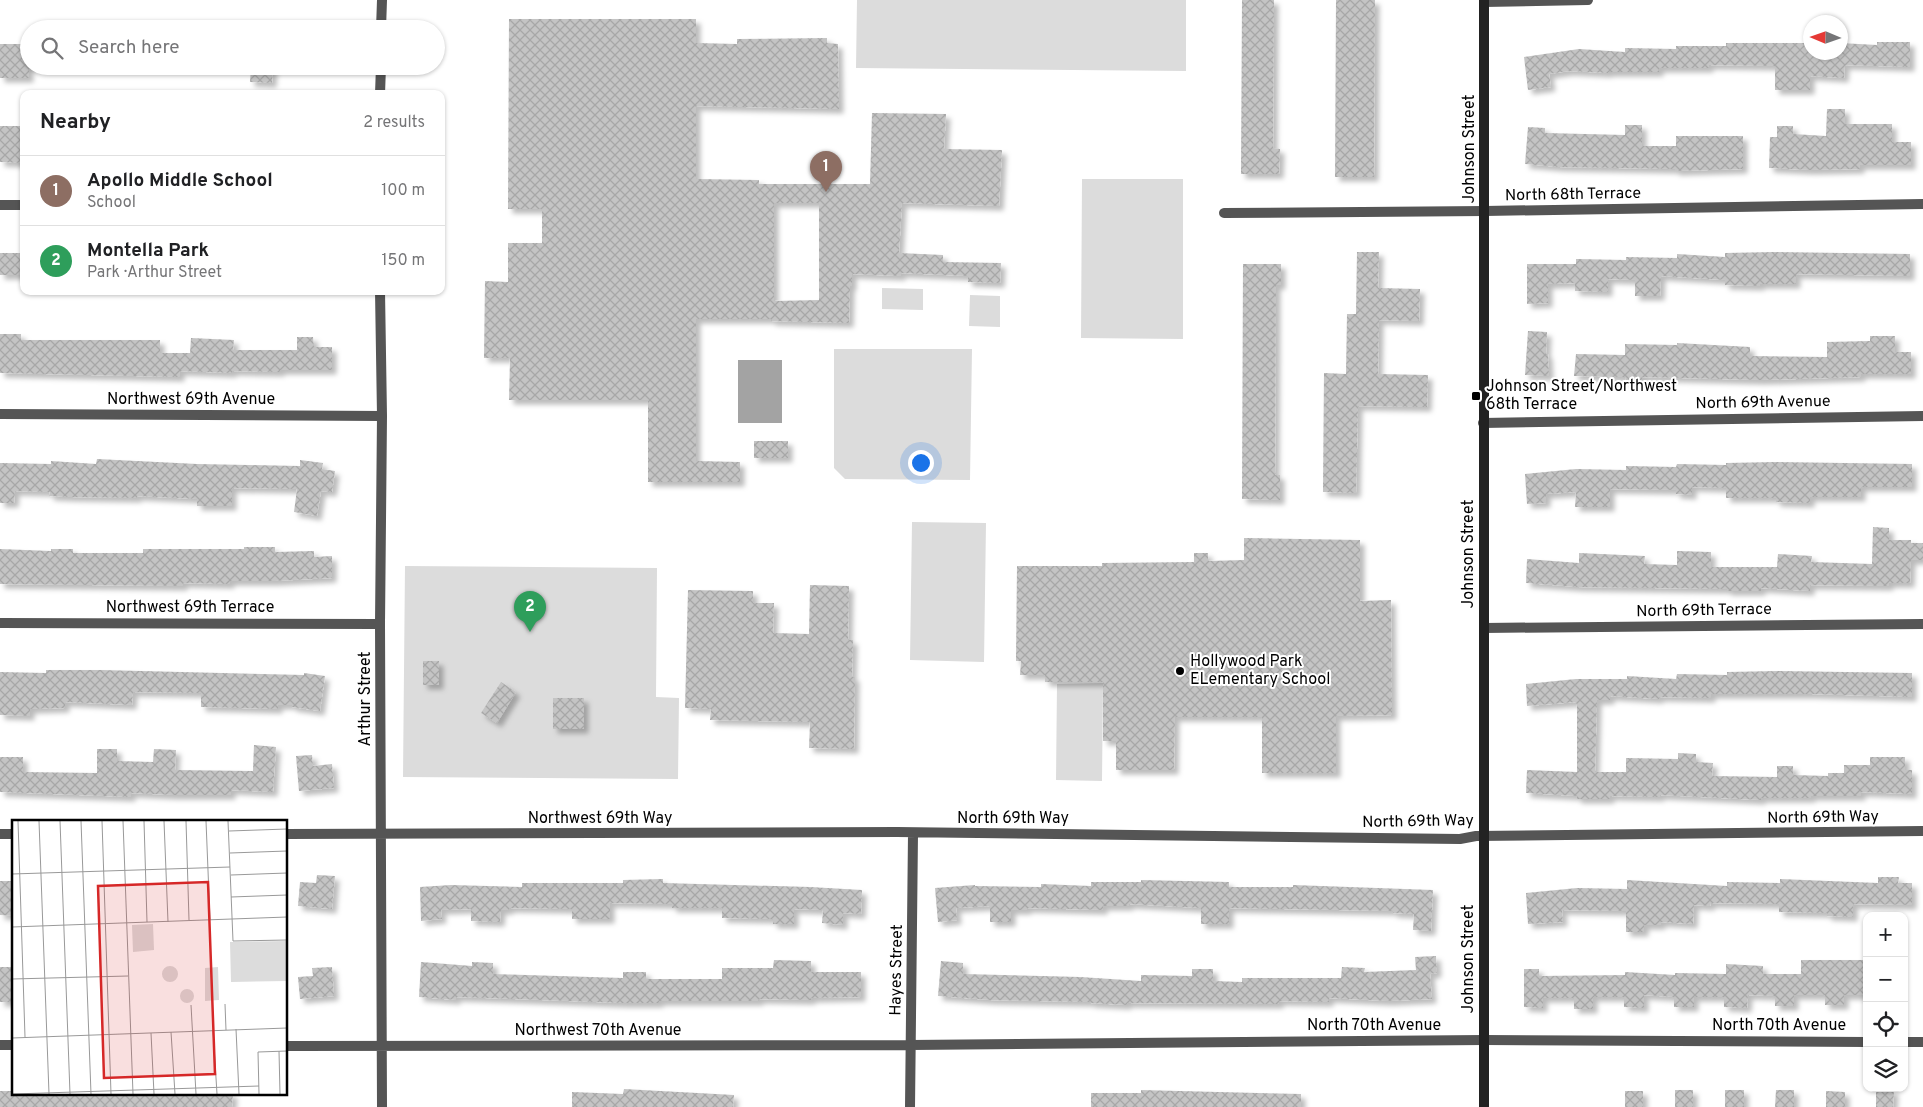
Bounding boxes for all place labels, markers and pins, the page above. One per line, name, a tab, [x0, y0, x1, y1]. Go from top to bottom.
pin: 1	[810, 151, 842, 192]
place label: Johnson Street/Northwest 68th Terrace	[1486, 377, 1677, 415]
marker: Johnson Street/Northwest 68th Terrace	[1470, 390, 1482, 402]
pin: 2	[514, 591, 546, 632]
place label: Hollywood Park ELementary School	[1190, 652, 1330, 690]
marker: Hollywood Park ELementary School	[1174, 665, 1186, 677]

